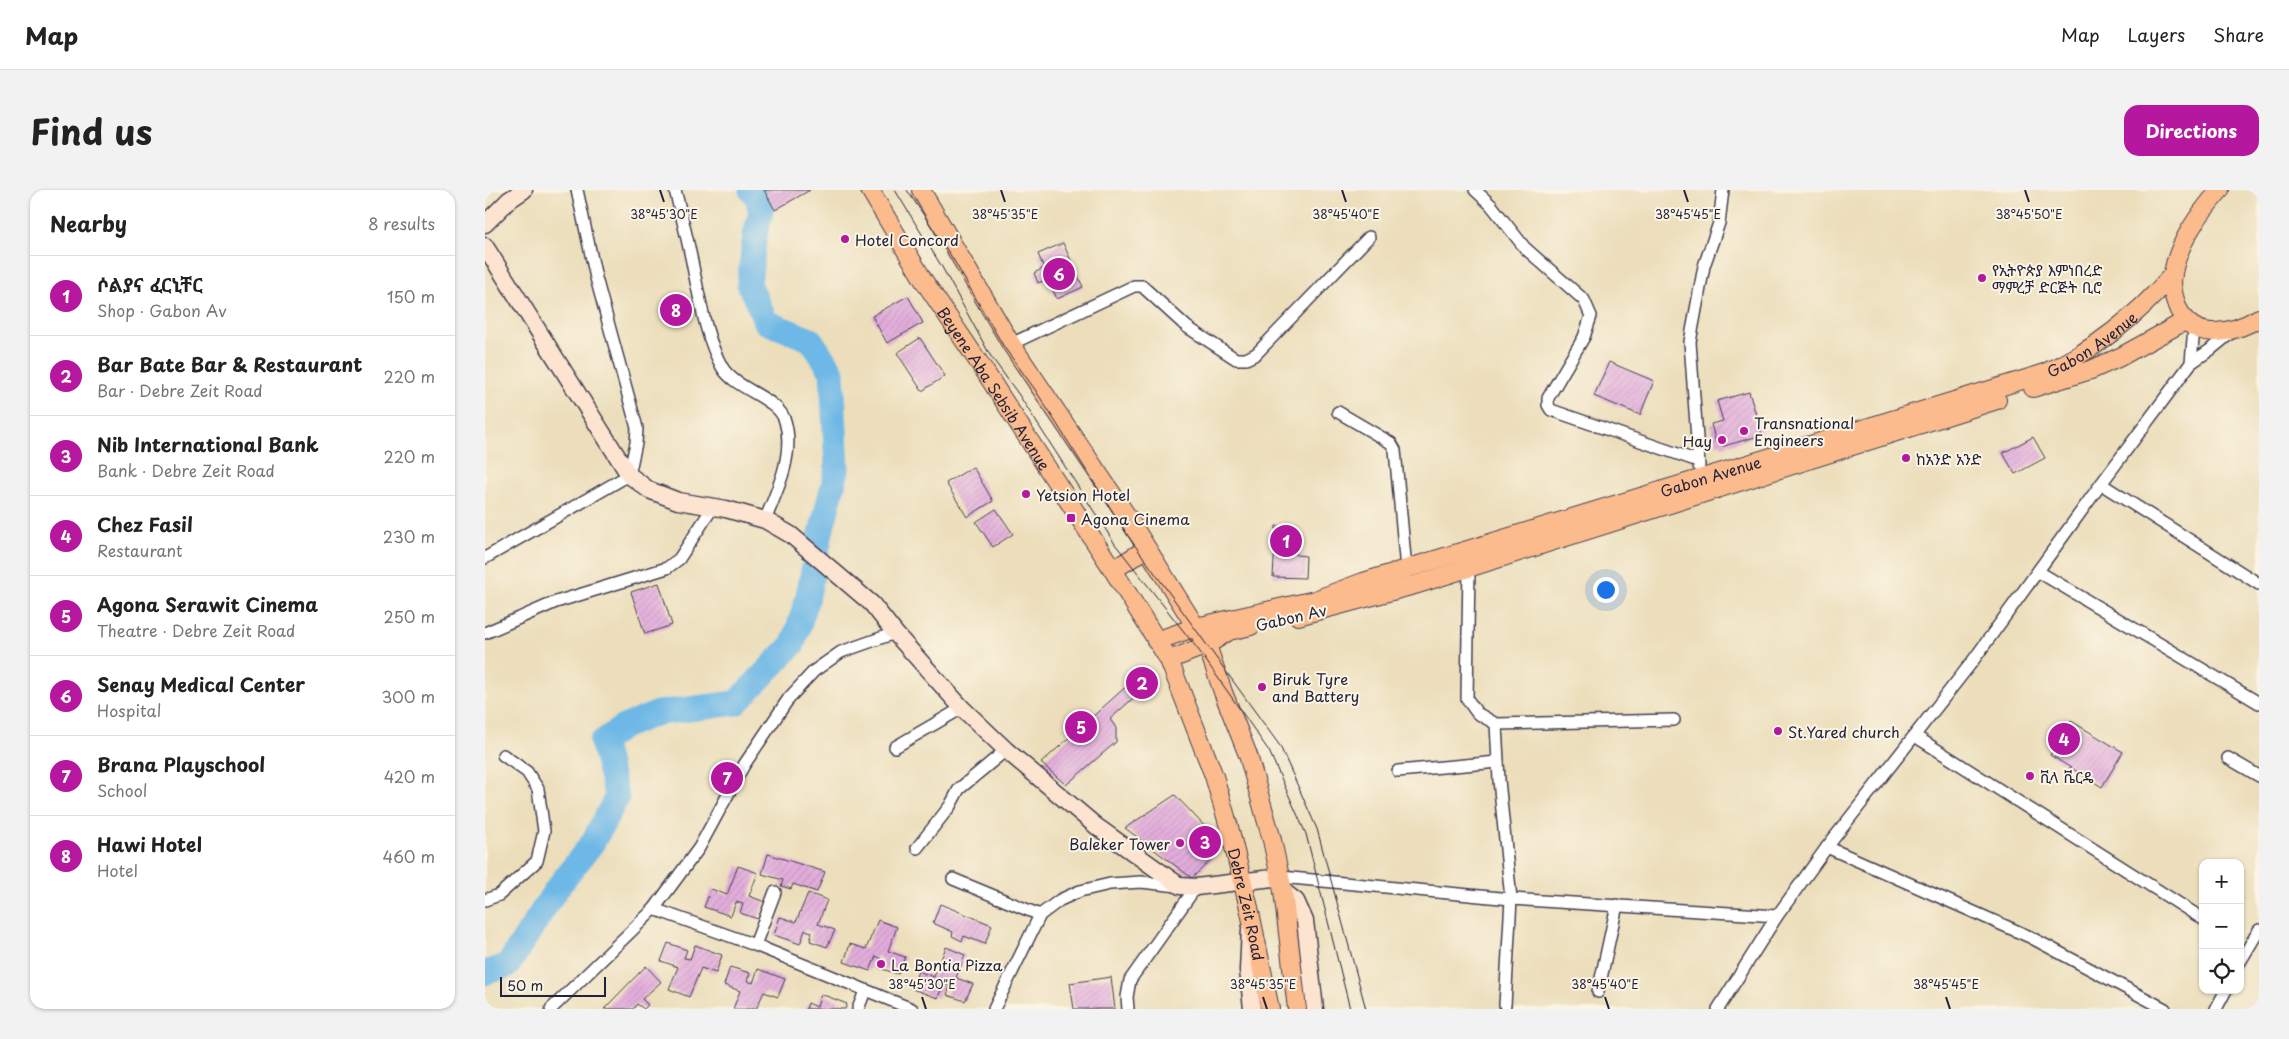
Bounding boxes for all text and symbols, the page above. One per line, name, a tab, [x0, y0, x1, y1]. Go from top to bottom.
text: Map	[25, 17, 78, 53]
text: Map	[2061, 21, 2100, 48]
text: Layers	[2128, 21, 2185, 48]
text: Share	[2213, 21, 2264, 48]
text: Find us	[30, 104, 152, 157]
button: Directions	[2124, 105, 2259, 156]
text: 38°45'30"E	[630, 205, 698, 223]
text: 38°45'35"E	[972, 205, 1038, 223]
text: 38°45'40"E	[1312, 205, 1380, 223]
text: 38°45'45"E	[1655, 205, 1721, 223]
text: 38°45'50"E	[1995, 205, 2063, 223]
text: Nearby	[50, 207, 127, 239]
text: 8 results	[368, 211, 435, 235]
place label: Hotel Concord	[855, 228, 959, 251]
marker: Hotel Concord	[839, 233, 851, 245]
pin: 6	[1043, 255, 1075, 293]
place label: የኢትዮጵያ እምነበረድ ማምረቻ ድርጅት ቢሮ	[1992, 258, 2103, 298]
text: ሶልያና ፈርኒቸር	[97, 270, 203, 298]
marker: የኢትዮጵያ እምነበረድ ማምረቻ ድርጅት ቢሮ	[1976, 272, 1988, 284]
text: 1	[62, 284, 70, 308]
text: 150 m	[387, 284, 435, 308]
pin: 8	[660, 291, 692, 329]
text: Shop · Gabon Av	[97, 298, 226, 322]
street label: Beyene Aba Sebsib Avenue	[933, 301, 1057, 474]
street label: Gabon Avenue	[2043, 305, 2142, 382]
text: Bar Bate Bar & Restaurant	[97, 350, 362, 378]
text: 2	[60, 364, 72, 388]
text: 220 m	[384, 364, 435, 388]
text: Bar · Debre Zeit Road	[97, 378, 263, 402]
place label: Transnational Engineers	[1754, 411, 1854, 451]
marker: Transnational Engineers	[1738, 425, 1750, 437]
place label: Hay	[1683, 429, 1712, 452]
text: Nib International Bank	[97, 430, 319, 458]
marker: Hay	[1716, 434, 1728, 446]
text: 3	[61, 444, 71, 468]
text: 220 m	[384, 444, 435, 468]
place label: ከአንድ አንድ	[1916, 447, 1982, 470]
street label: Gabon Avenue	[1657, 449, 1764, 502]
marker: ከአንድ አንድ	[1900, 452, 1912, 464]
text: Bank · Debre Zeit Road	[97, 458, 275, 482]
place label: Yetsion Hotel	[1036, 483, 1130, 506]
marker: Yetsion Hotel	[1020, 488, 1032, 500]
place label: Agona Cinema	[1081, 507, 1190, 530]
text: Chez Fasil	[97, 510, 193, 538]
marker: Agona Cinema	[1065, 512, 1077, 524]
pin: 1	[1270, 522, 1302, 560]
text: 4	[61, 524, 71, 548]
text: 230 m	[383, 524, 435, 548]
text: Restaurant	[97, 538, 183, 562]
your location	[1593, 577, 1619, 603]
text: Agona Serawit Cinema	[97, 590, 318, 618]
street label: Gabon Av	[1253, 598, 1329, 636]
text: 5	[61, 604, 71, 628]
text: 250 m	[384, 604, 435, 628]
text: Theatre · Debre Zeit Road	[97, 618, 295, 642]
pin: 2	[1126, 664, 1158, 702]
place label: Biruk Tyre and Battery	[1272, 667, 1359, 707]
text: Senay Medical Center	[97, 670, 305, 698]
marker: Biruk Tyre and Battery	[1256, 681, 1268, 693]
text: 6	[60, 684, 72, 708]
text: 300 m	[381, 684, 435, 708]
text: Hospital	[97, 698, 161, 722]
pin: 5	[1065, 708, 1097, 746]
place label: St.Yared church	[1788, 720, 1900, 743]
pin: 4	[2048, 720, 2080, 758]
marker: St.Yared church	[1772, 725, 1784, 737]
text: Brana Playschool	[97, 750, 265, 778]
pin: 7	[711, 759, 743, 797]
text: 7	[61, 764, 71, 788]
text: 420 m	[384, 764, 435, 788]
place label: ቪላ ቬርዴ	[2040, 765, 2094, 788]
marker: ቪላ ቬርዴ	[2024, 770, 2036, 782]
text: School	[97, 778, 147, 802]
pin: 3	[1189, 823, 1221, 861]
text: Hawi Hotel	[97, 830, 202, 858]
place label: Baleker Tower	[1069, 832, 1171, 855]
marker: Baleker Tower	[1174, 837, 1186, 849]
text: 8	[61, 844, 71, 868]
text: 460 m	[383, 844, 435, 868]
street label: Debre Zeit Road	[1223, 845, 1271, 963]
text: Hotel	[97, 858, 138, 882]
map controls	[2199, 859, 2244, 994]
button: +	[2199, 859, 2244, 904]
button: −	[2199, 904, 2244, 949]
button: locate	[2199, 949, 2244, 994]
place label: La Bontia Pizza	[891, 953, 1003, 976]
marker: La Bontia Pizza	[875, 958, 887, 970]
scale bar	[500, 974, 606, 997]
text: 50 m	[507, 975, 543, 996]
text: 38°45'30"E	[888, 975, 956, 993]
text: 38°45'35"E	[1230, 975, 1296, 993]
text: 38°45'40"E	[1571, 975, 1639, 993]
text: 38°45'45"E	[1913, 975, 1979, 993]

